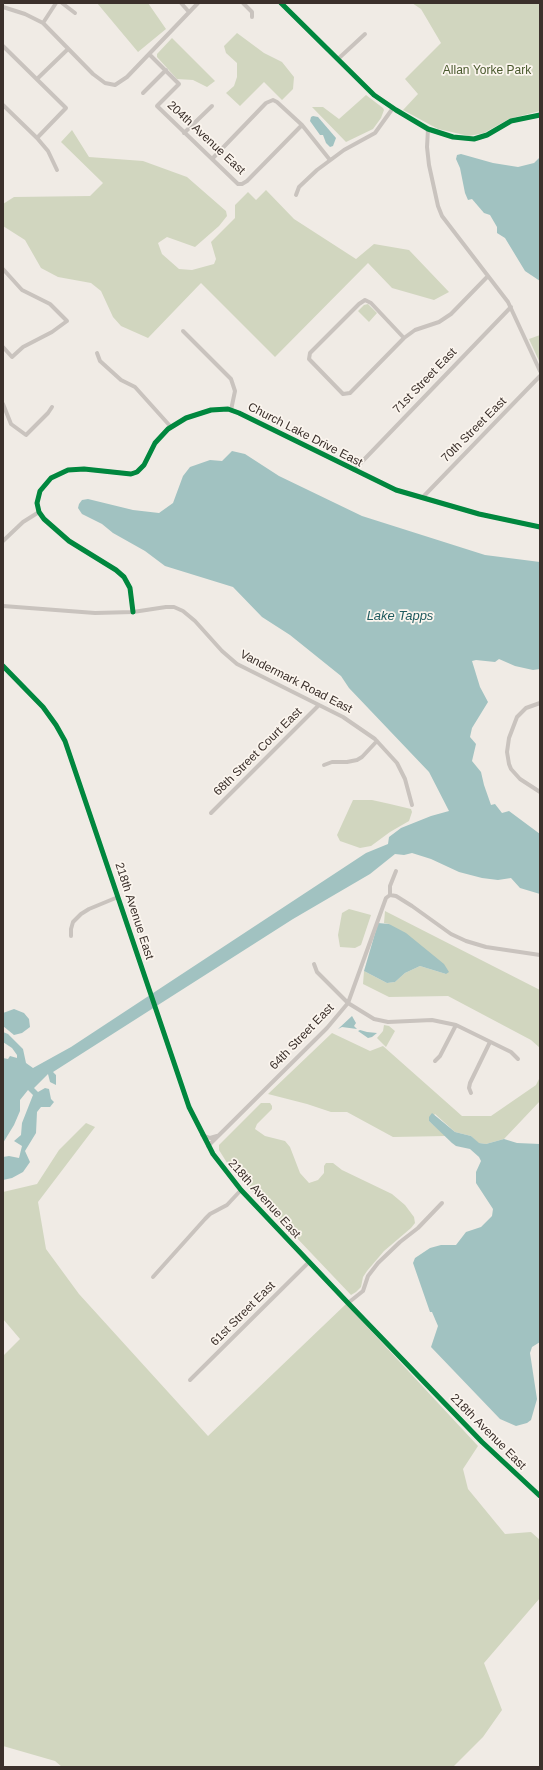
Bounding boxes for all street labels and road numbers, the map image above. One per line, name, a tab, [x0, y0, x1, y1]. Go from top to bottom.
street label: 204th Avenue East	[164, 98, 248, 178]
street label: 71st Street East	[390, 345, 460, 417]
street label: 70th Street East	[438, 394, 510, 466]
street label: Church Lake Drive East	[245, 400, 365, 470]
street label: Vandermark Road East	[238, 647, 354, 717]
street label: 68th Street Court East	[211, 705, 305, 799]
street label: 218th Avenue East	[112, 861, 156, 961]
street label: 64th Street East	[267, 1001, 337, 1073]
street label: 218th Avenue East	[225, 1157, 303, 1241]
street label: 61st Street East	[208, 1279, 278, 1349]
street label: 218th Avenue East	[447, 1391, 529, 1473]

